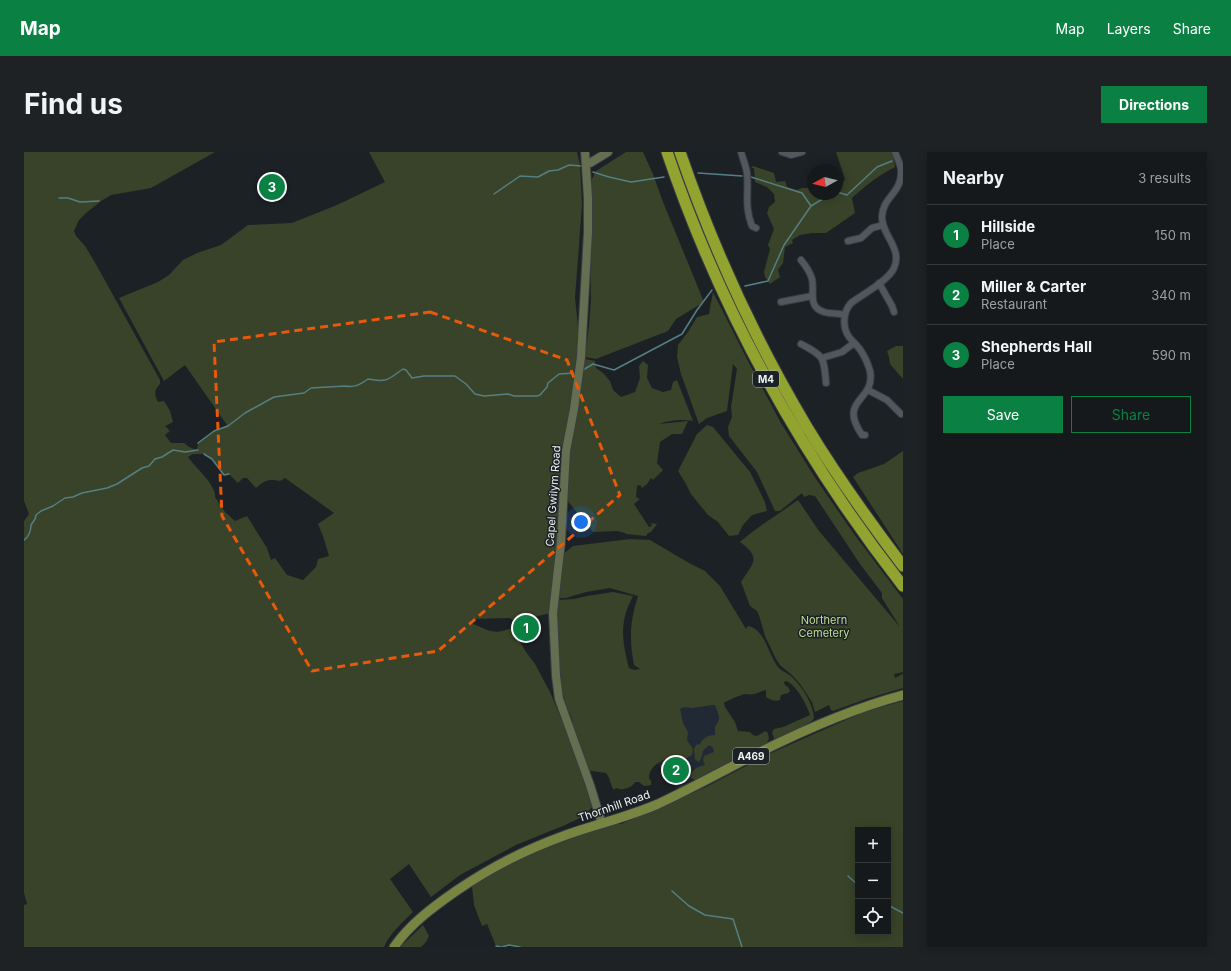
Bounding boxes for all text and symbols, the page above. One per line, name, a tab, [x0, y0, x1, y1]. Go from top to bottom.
text: Map	[20, 17, 61, 40]
text: Map	[1056, 20, 1085, 37]
text: Layers	[1107, 20, 1151, 37]
text: Share	[1173, 20, 1211, 37]
button: Directions	[1101, 86, 1207, 123]
text: Find us	[24, 87, 123, 121]
north arrow	[807, 164, 843, 200]
text: Nearby	[943, 168, 1004, 188]
text: 3 results	[1138, 170, 1191, 186]
pin: 3	[259, 172, 285, 202]
text: Hillside	[981, 217, 1035, 236]
text: 1	[953, 227, 959, 243]
text: 150 m	[1155, 227, 1191, 243]
text: Place	[981, 236, 1015, 252]
text: Miller & Carter	[981, 277, 1086, 296]
text: 2	[952, 287, 960, 303]
text: 340 m	[1151, 287, 1191, 303]
text: Restaurant	[981, 296, 1047, 312]
text: Shepherds Hall	[981, 337, 1092, 356]
text: 3	[952, 347, 960, 363]
text: 590 m	[1152, 347, 1191, 363]
text: Place	[981, 356, 1015, 372]
road number: M4	[753, 371, 779, 387]
button: Save	[943, 396, 1063, 433]
button: Share	[1071, 396, 1191, 433]
street label: Capel Gwilym Road	[542, 445, 564, 547]
your location	[571, 512, 591, 532]
pin: 1	[513, 613, 539, 643]
park label: Northern Cemetery	[799, 613, 849, 640]
road number: A469	[733, 748, 769, 764]
pin: 2	[663, 755, 689, 785]
street label: Thornhill Road	[576, 787, 652, 825]
map controls	[855, 827, 891, 935]
button: +	[855, 827, 891, 863]
button: −	[855, 863, 891, 899]
button: locate	[855, 899, 891, 935]

